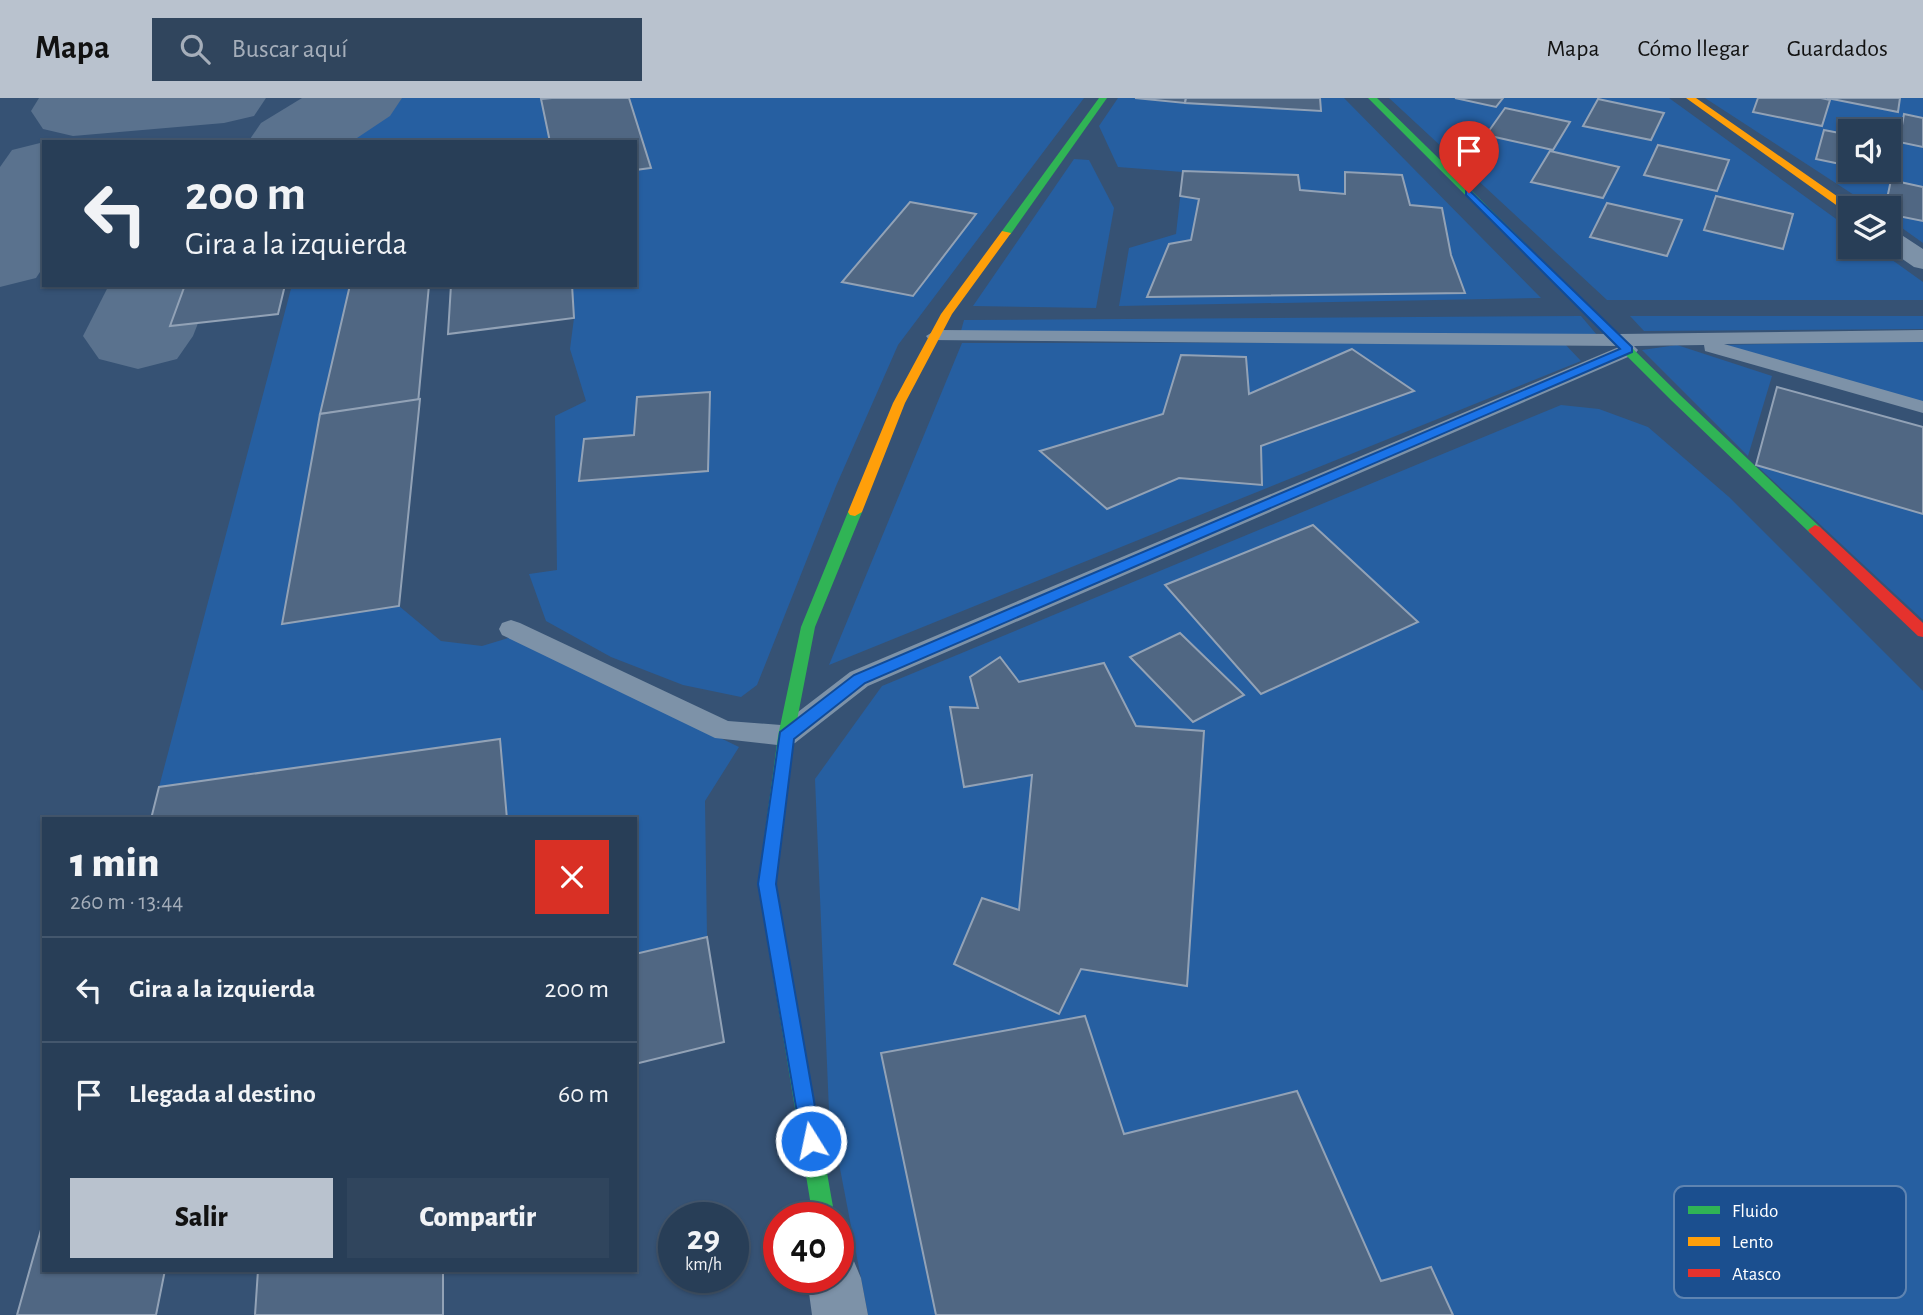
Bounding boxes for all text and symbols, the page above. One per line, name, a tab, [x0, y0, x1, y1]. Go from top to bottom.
search box	[152, 18, 642, 81]
icon: search	[176, 30, 214, 68]
text: Mapa	[35, 32, 110, 65]
text: Buscar aquí	[232, 36, 348, 62]
text: Mapa	[1546, 37, 1600, 61]
text: Cómo llegar	[1638, 37, 1749, 61]
text: Guardados	[1787, 37, 1888, 61]
map controls	[1838, 119, 1901, 259]
button: sound	[1838, 119, 1901, 182]
pin	[1439, 121, 1499, 193]
icon: arrive	[1450, 132, 1488, 170]
icon: left	[70, 168, 161, 259]
text: 200 m	[185, 170, 306, 219]
button: layers	[1838, 196, 1901, 259]
text: Gira a la izquierda	[185, 228, 407, 260]
button: close	[535, 840, 609, 914]
text: 1 min	[70, 842, 159, 884]
text: 260 m · 13:44	[70, 891, 183, 914]
icon: left	[70, 971, 108, 1009]
text: Gira a la izquierda	[129, 976, 315, 1002]
text: 200 m	[545, 976, 609, 1002]
icon: arrive	[70, 1076, 108, 1114]
text: Llegada al destino	[129, 1081, 316, 1107]
text: 60 m	[558, 1081, 609, 1107]
position arrow	[774, 1104, 848, 1178]
button: Salir	[70, 1178, 333, 1258]
button: Compartir	[347, 1178, 609, 1258]
legend	[1674, 1186, 1906, 1298]
speed limit sign: 40	[763, 1202, 854, 1293]
text: Fluido	[1732, 1202, 1778, 1221]
text: 29	[687, 1221, 720, 1256]
text: Lento	[1732, 1233, 1773, 1252]
text: km/h	[685, 1256, 722, 1274]
text: Atasco	[1732, 1265, 1781, 1284]

